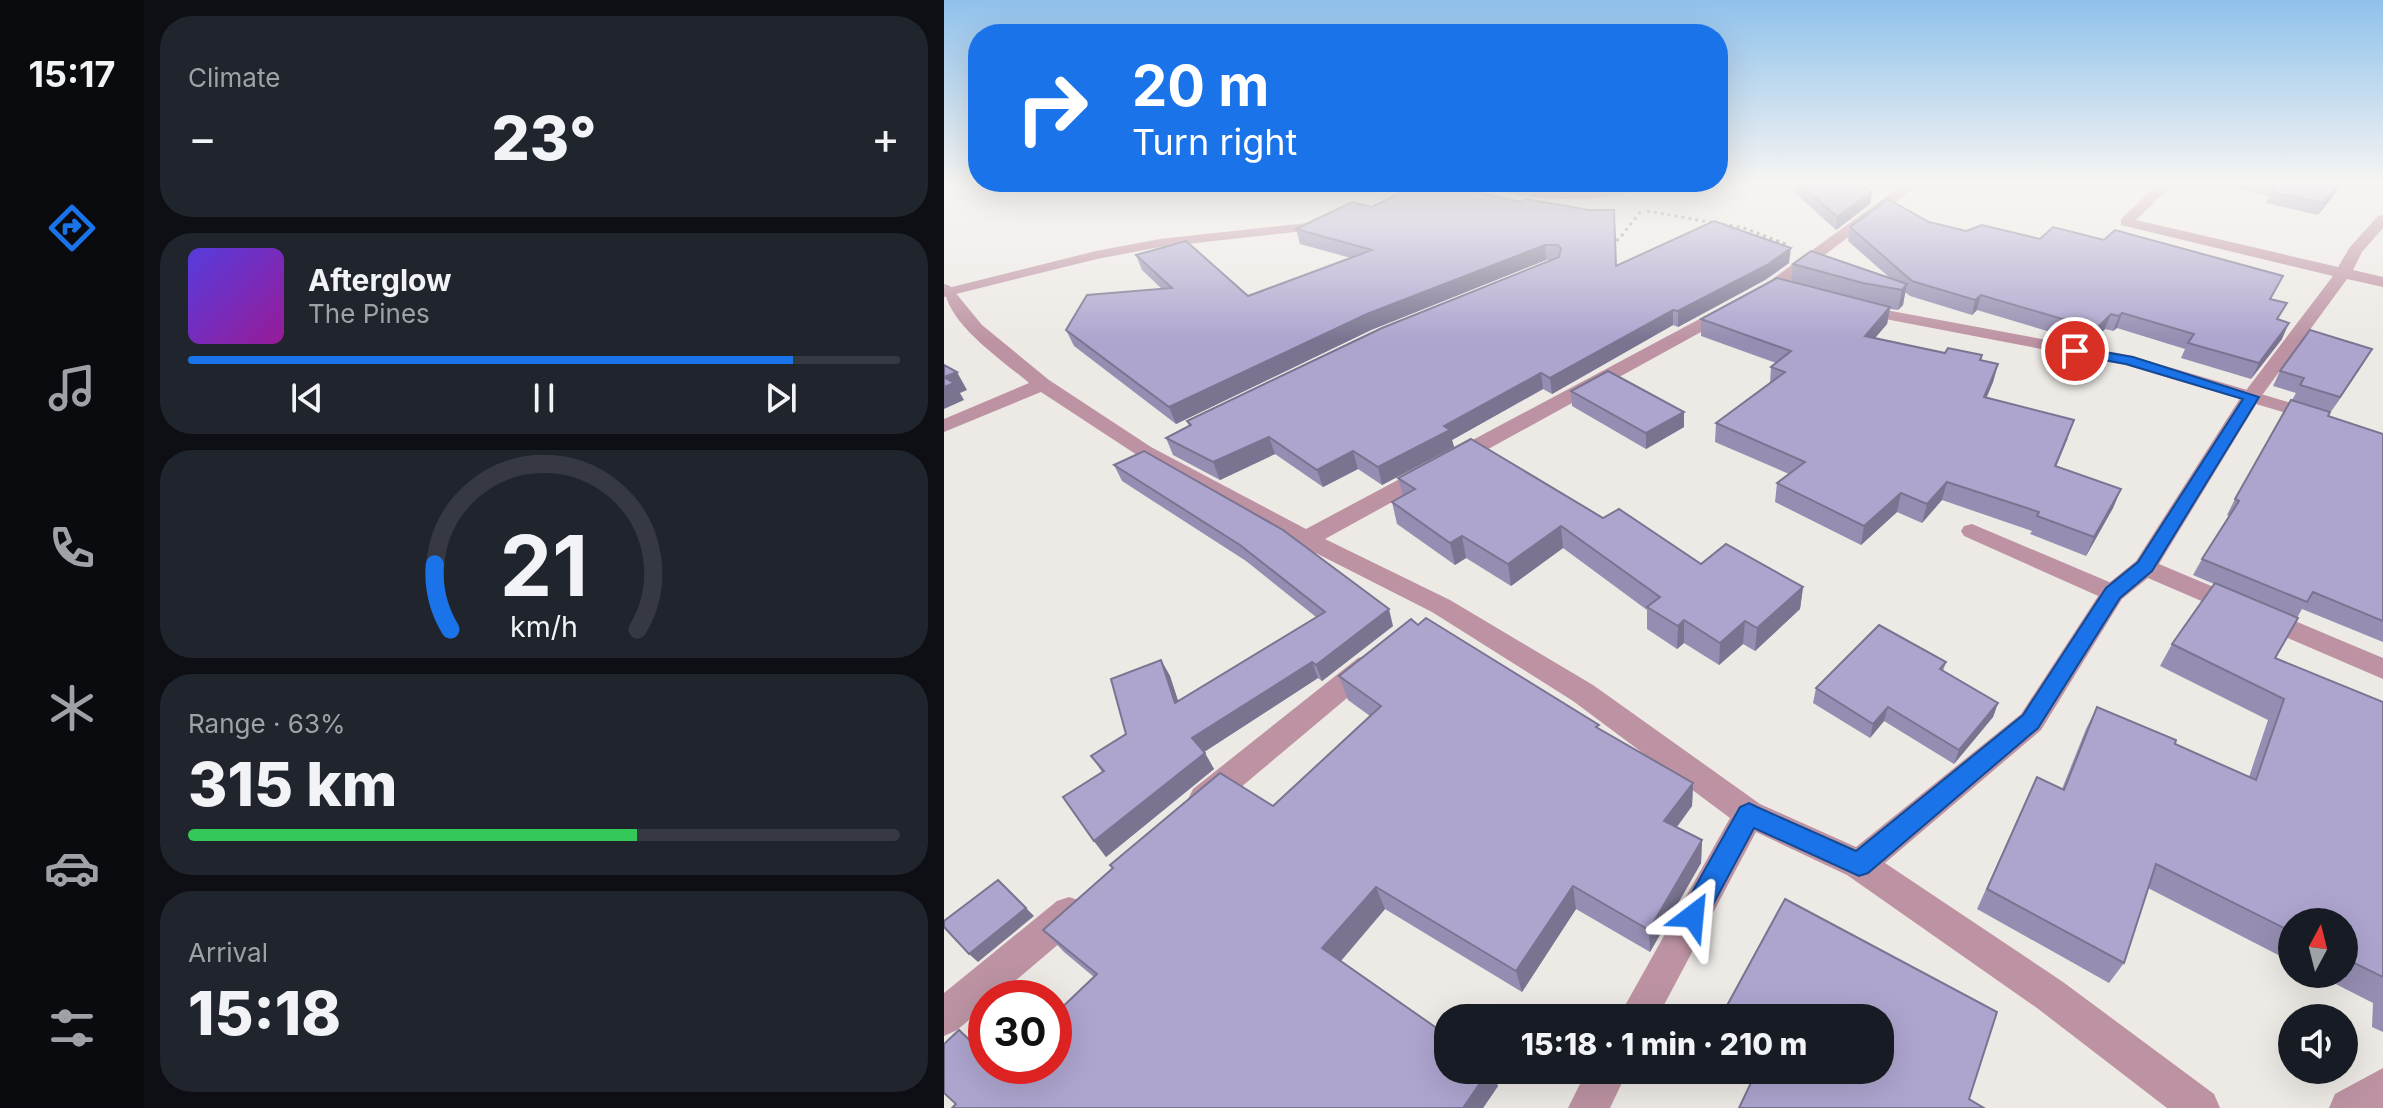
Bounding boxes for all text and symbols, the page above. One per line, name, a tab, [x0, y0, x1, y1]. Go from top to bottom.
text: 15:17	[28, 52, 116, 96]
text: 20 m	[1132, 52, 1269, 120]
icon: right	[1000, 56, 1104, 160]
text: Climate	[188, 62, 280, 93]
text: 23°	[491, 102, 597, 174]
text: −	[188, 111, 217, 165]
text: +	[871, 111, 900, 165]
text: Turn right	[1132, 120, 1297, 164]
icon: directions	[44, 200, 100, 256]
text: Afterglow	[308, 262, 452, 298]
text: The Pines	[308, 298, 430, 329]
pin	[2041, 317, 2109, 385]
icon: arrive	[2053, 329, 2097, 373]
icon: music	[44, 360, 100, 416]
icon: previous	[285, 376, 329, 420]
icon: pause	[522, 376, 566, 420]
icon: next	[759, 376, 803, 420]
text: 21	[500, 515, 588, 616]
icon: phone	[44, 520, 100, 576]
text: km/h	[510, 609, 578, 644]
icon: climate	[44, 680, 100, 736]
text: Range · 63%	[188, 708, 346, 739]
text: 315 km	[188, 748, 397, 820]
icon: car	[44, 840, 100, 896]
position arrow	[1651, 874, 1735, 958]
north arrow	[2278, 908, 2358, 988]
map controls	[2278, 908, 2358, 1084]
text: Arrival	[188, 937, 268, 968]
text: 15:18	[188, 977, 341, 1049]
speed limit sign: 30	[968, 980, 1072, 1084]
icon: filters	[44, 1000, 100, 1056]
button: sound	[2278, 1004, 2358, 1084]
text: 15:18 · 1 min · 210 m	[1521, 1026, 1807, 1062]

